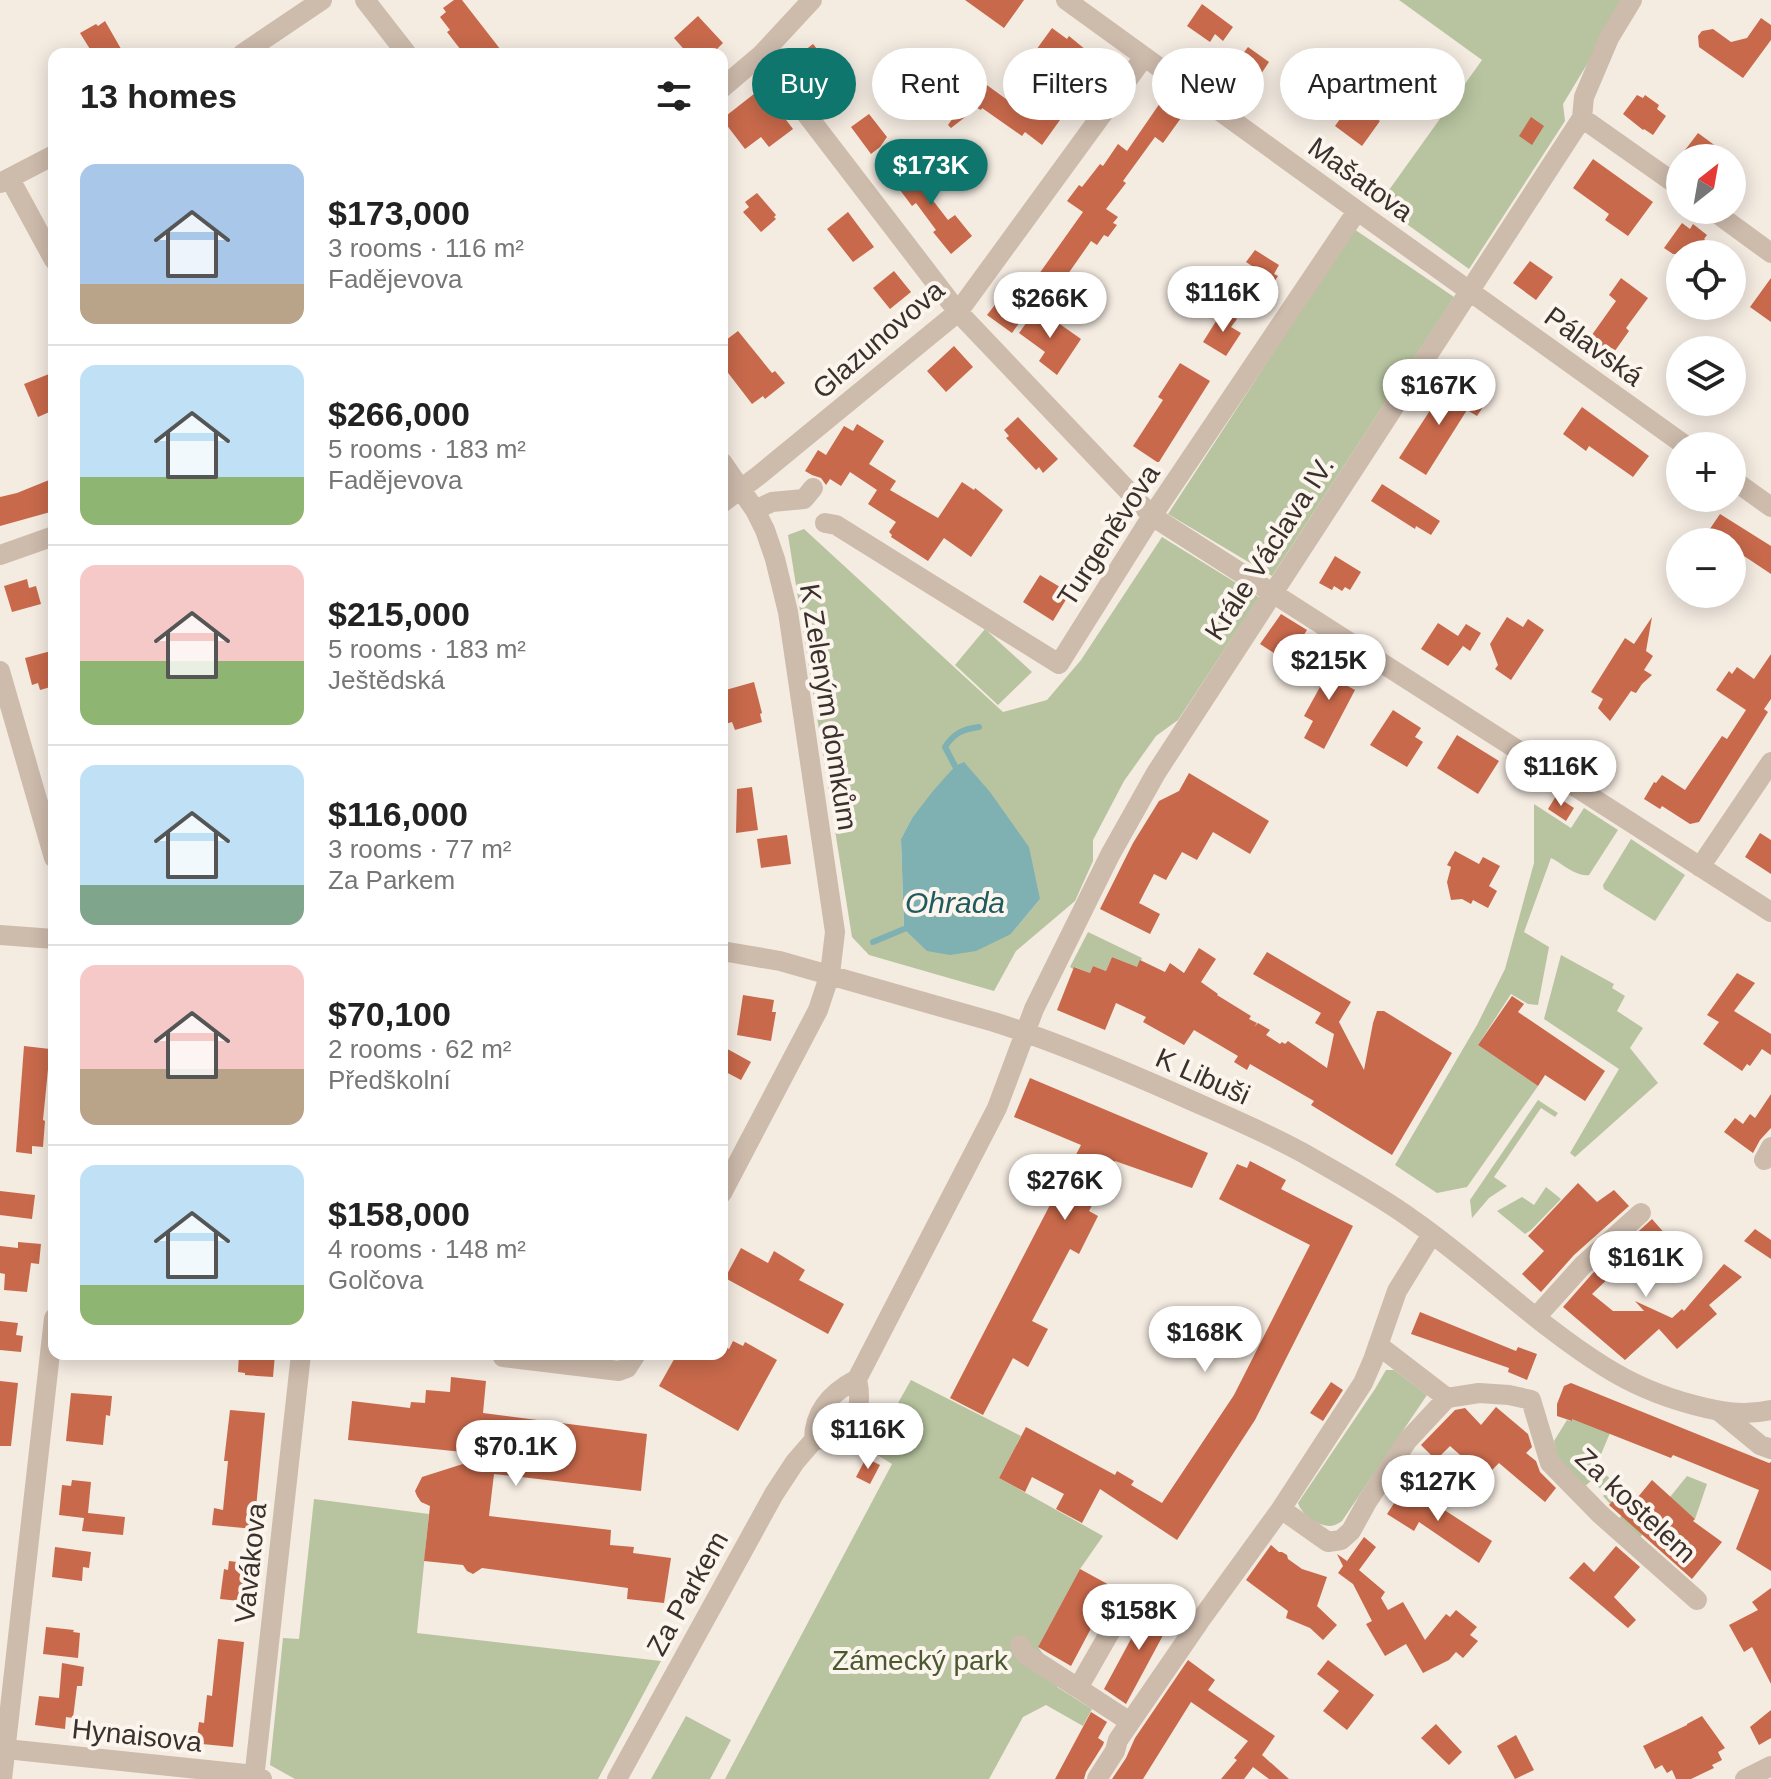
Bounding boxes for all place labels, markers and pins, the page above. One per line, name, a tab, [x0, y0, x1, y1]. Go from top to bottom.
pin: $173K	[875, 139, 987, 207]
pin: $116K	[1167, 266, 1279, 334]
pin: $266K	[994, 272, 1106, 340]
pin: $167K	[1383, 359, 1495, 427]
pin: $215K	[1273, 634, 1385, 702]
pin: $116K	[1505, 740, 1617, 808]
pin: $276K	[1009, 1154, 1121, 1222]
pin: $161K	[1590, 1231, 1702, 1299]
pin: $168K	[1149, 1306, 1261, 1374]
pin: $116K	[812, 1403, 924, 1471]
pin: $70.1K	[451, 1420, 581, 1488]
pin: $127K	[1382, 1455, 1494, 1523]
pin: $158K	[1083, 1584, 1195, 1652]

